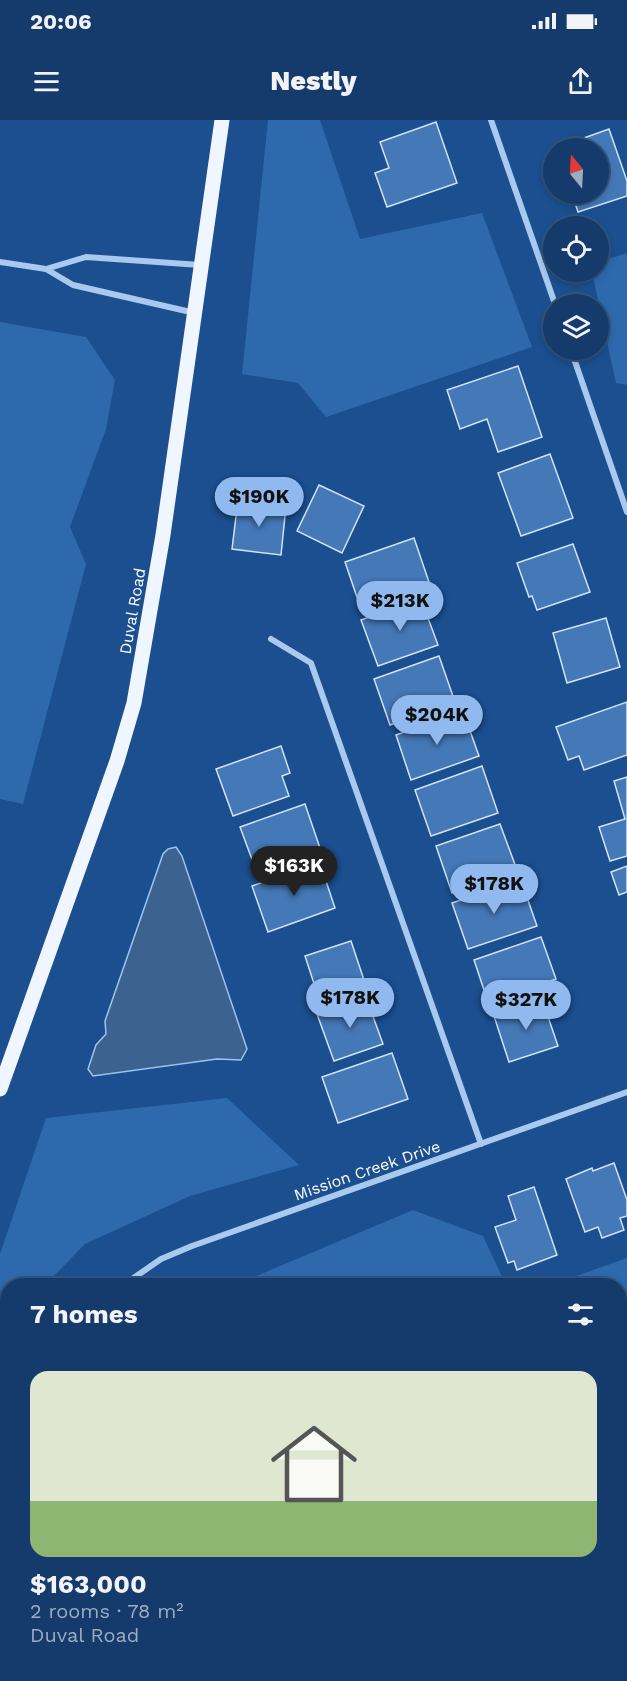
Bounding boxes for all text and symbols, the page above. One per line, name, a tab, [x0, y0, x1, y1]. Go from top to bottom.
text: 20:06	[30, 9, 92, 34]
icon: menu	[30, 65, 63, 98]
text: Nestly	[270, 65, 357, 97]
icon: share	[564, 65, 597, 98]
north arrow	[543, 138, 609, 204]
map controls	[543, 138, 609, 360]
button: locate	[543, 216, 609, 282]
button: layers	[543, 294, 609, 360]
pin: $190K	[217, 477, 301, 528]
text: $190K	[229, 484, 289, 508]
street label: Duval Road	[116, 566, 149, 656]
pin: $213K	[358, 581, 442, 632]
text: $213K	[370, 588, 430, 612]
pin: $204K	[395, 695, 479, 746]
text: $204K	[405, 702, 469, 726]
pin: $163K	[252, 846, 336, 897]
text: $163K	[264, 853, 324, 877]
pin: $178K	[452, 864, 536, 915]
text: $178K	[464, 871, 524, 895]
pin: $178K	[308, 978, 392, 1029]
pin: $327K	[484, 980, 568, 1031]
text: $178K	[320, 985, 380, 1009]
text: $327K	[495, 987, 557, 1011]
street label: Mission Creek Drive	[291, 1136, 443, 1204]
icon: filters	[564, 1298, 597, 1331]
text: 7 homes	[30, 1299, 138, 1329]
icon: home	[260, 1410, 368, 1518]
text: $163,000	[30, 1569, 147, 1599]
text: 2 rooms · 78 m²	[30, 1599, 184, 1623]
text: Duval Road	[30, 1623, 139, 1647]

